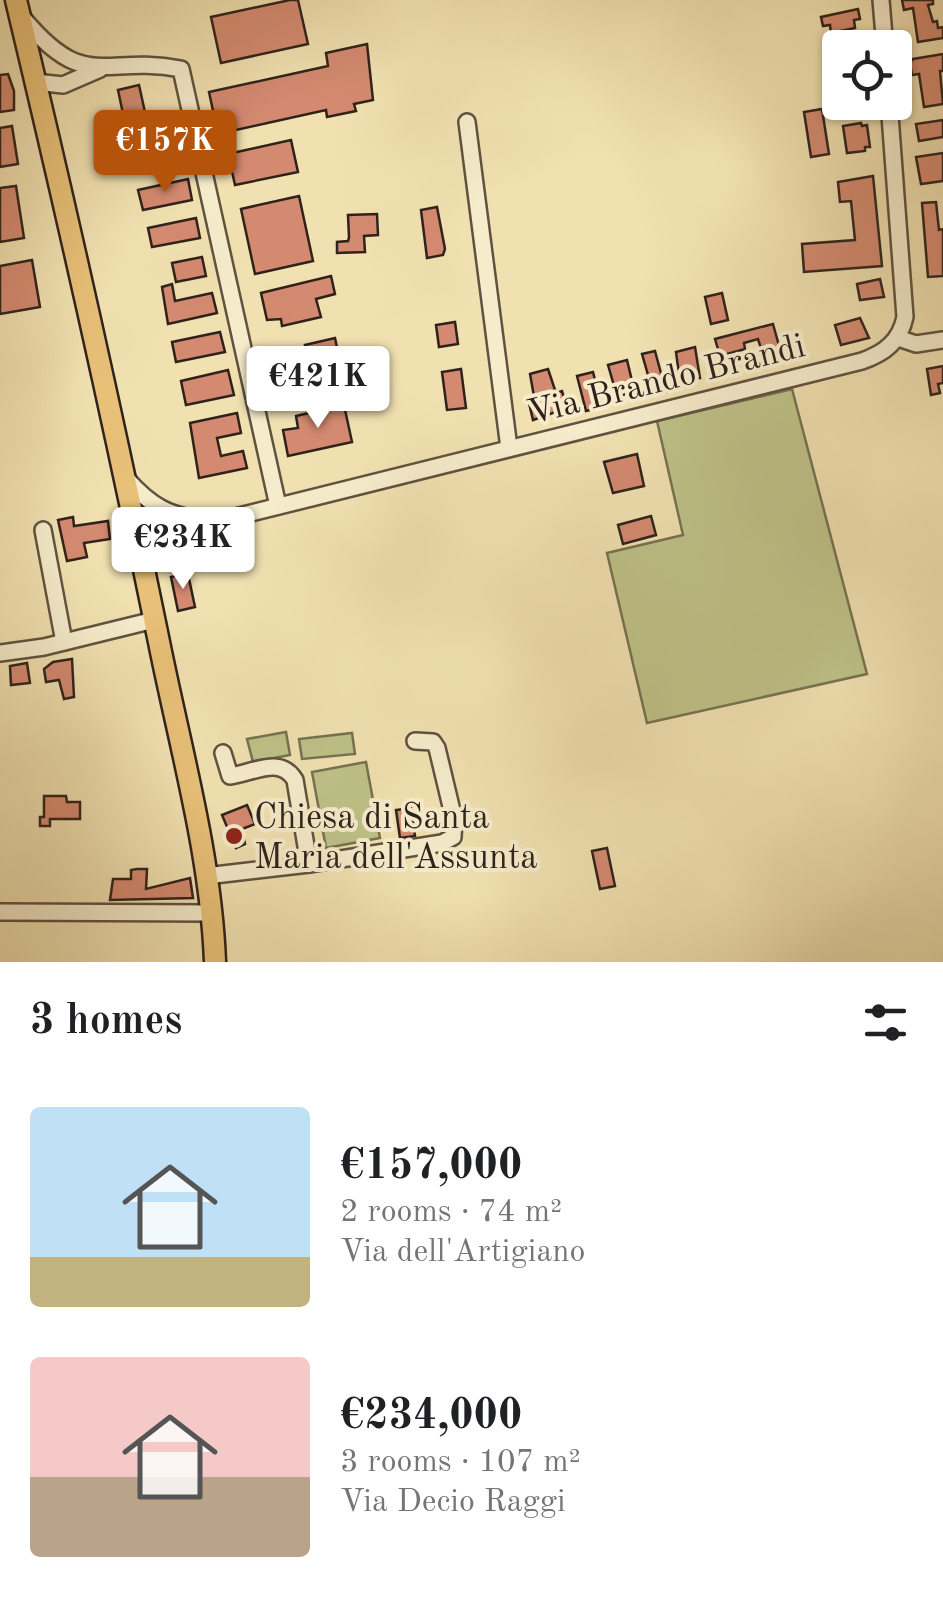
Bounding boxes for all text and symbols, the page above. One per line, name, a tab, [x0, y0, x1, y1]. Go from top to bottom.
map controls	[822, 30, 912, 120]
button: locate	[822, 30, 912, 120]
pin: €157K	[95, 110, 235, 195]
text: €157K	[116, 126, 214, 158]
street label: Via Brando Brandi	[524, 329, 809, 432]
pin: €421K	[248, 346, 388, 431]
text: €421K	[269, 362, 367, 394]
pin: €234K	[113, 507, 253, 592]
text: €234K	[134, 523, 232, 555]
place label: Chiesa di Santa Maria dell'Assunta	[254, 801, 537, 876]
marker: Chiesa di Santa Maria dell'Assunta	[223, 825, 245, 847]
icon: filters	[858, 995, 913, 1050]
text: 3 homes	[30, 1001, 182, 1043]
text: €157,000	[340, 1146, 522, 1188]
icon: home	[110, 1147, 230, 1267]
text: 2 rooms · 74 m²	[340, 1197, 562, 1229]
text: Via dell'Artigiano	[340, 1237, 585, 1269]
text: €234,000	[340, 1396, 522, 1438]
icon: home	[110, 1397, 230, 1517]
text: 3 rooms · 107 m²	[340, 1447, 581, 1479]
text: Via Decio Raggi	[340, 1487, 566, 1519]

